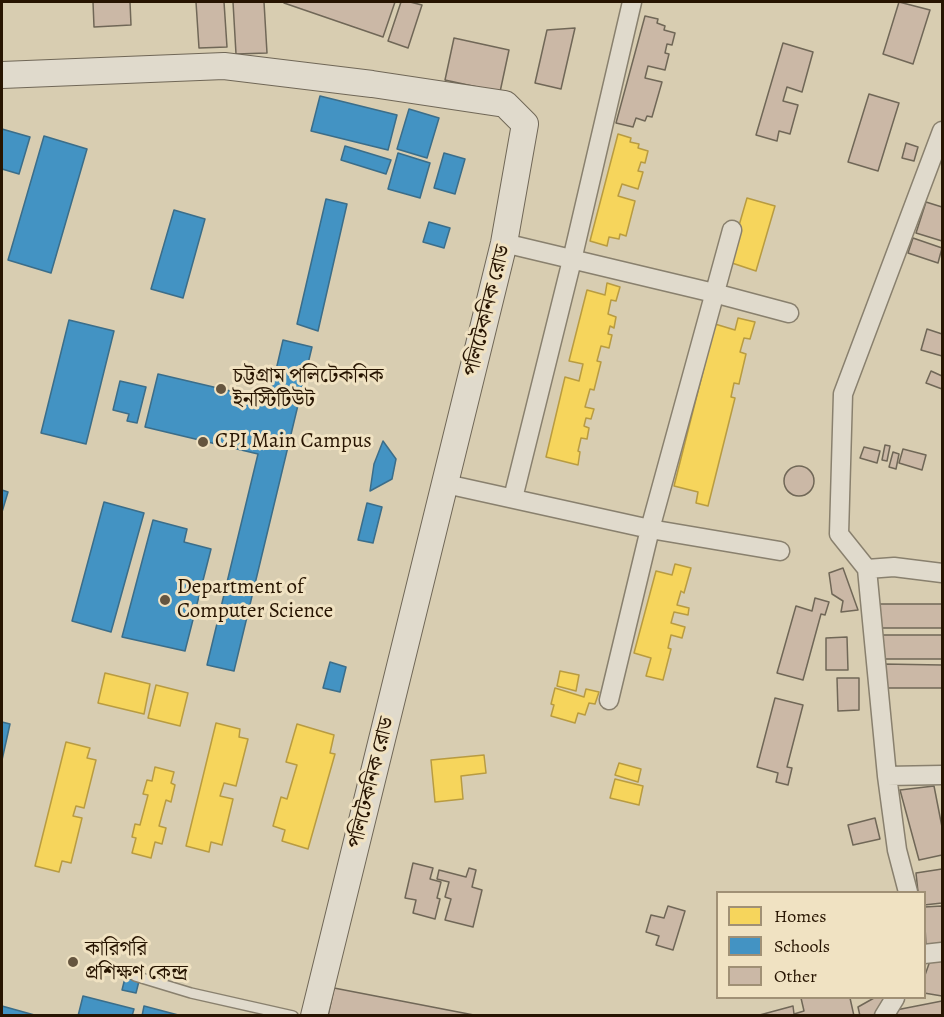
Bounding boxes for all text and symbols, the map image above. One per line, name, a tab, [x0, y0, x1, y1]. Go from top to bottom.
street label: পলিটেকনিক রোড	[459, 243, 517, 379]
place label: চট্টগ্রাম পলিটেকনিক ইনস্টিটিউট	[233, 364, 384, 414]
marker: চট্টগ্রাম পলিটেকনিক ইনস্টিটিউট	[214, 382, 228, 396]
place label: CPI Main Campus	[215, 429, 372, 455]
marker: CPI Main Campus	[196, 435, 210, 449]
place label: Department of Computer Science	[177, 575, 333, 625]
marker: Department of Computer Science	[158, 593, 172, 607]
street label: পলিটেকনিক রোড	[343, 715, 401, 851]
legend	[716, 891, 926, 999]
text: Homes	[774, 904, 826, 928]
text: Schools	[774, 934, 830, 958]
place label: কারিগরি প্রশিক্ষণ কেন্দ্র	[85, 937, 188, 987]
marker: কারিগরি প্রশিক্ষণ কেন্দ্র	[66, 955, 80, 969]
text: Other	[774, 964, 817, 988]

